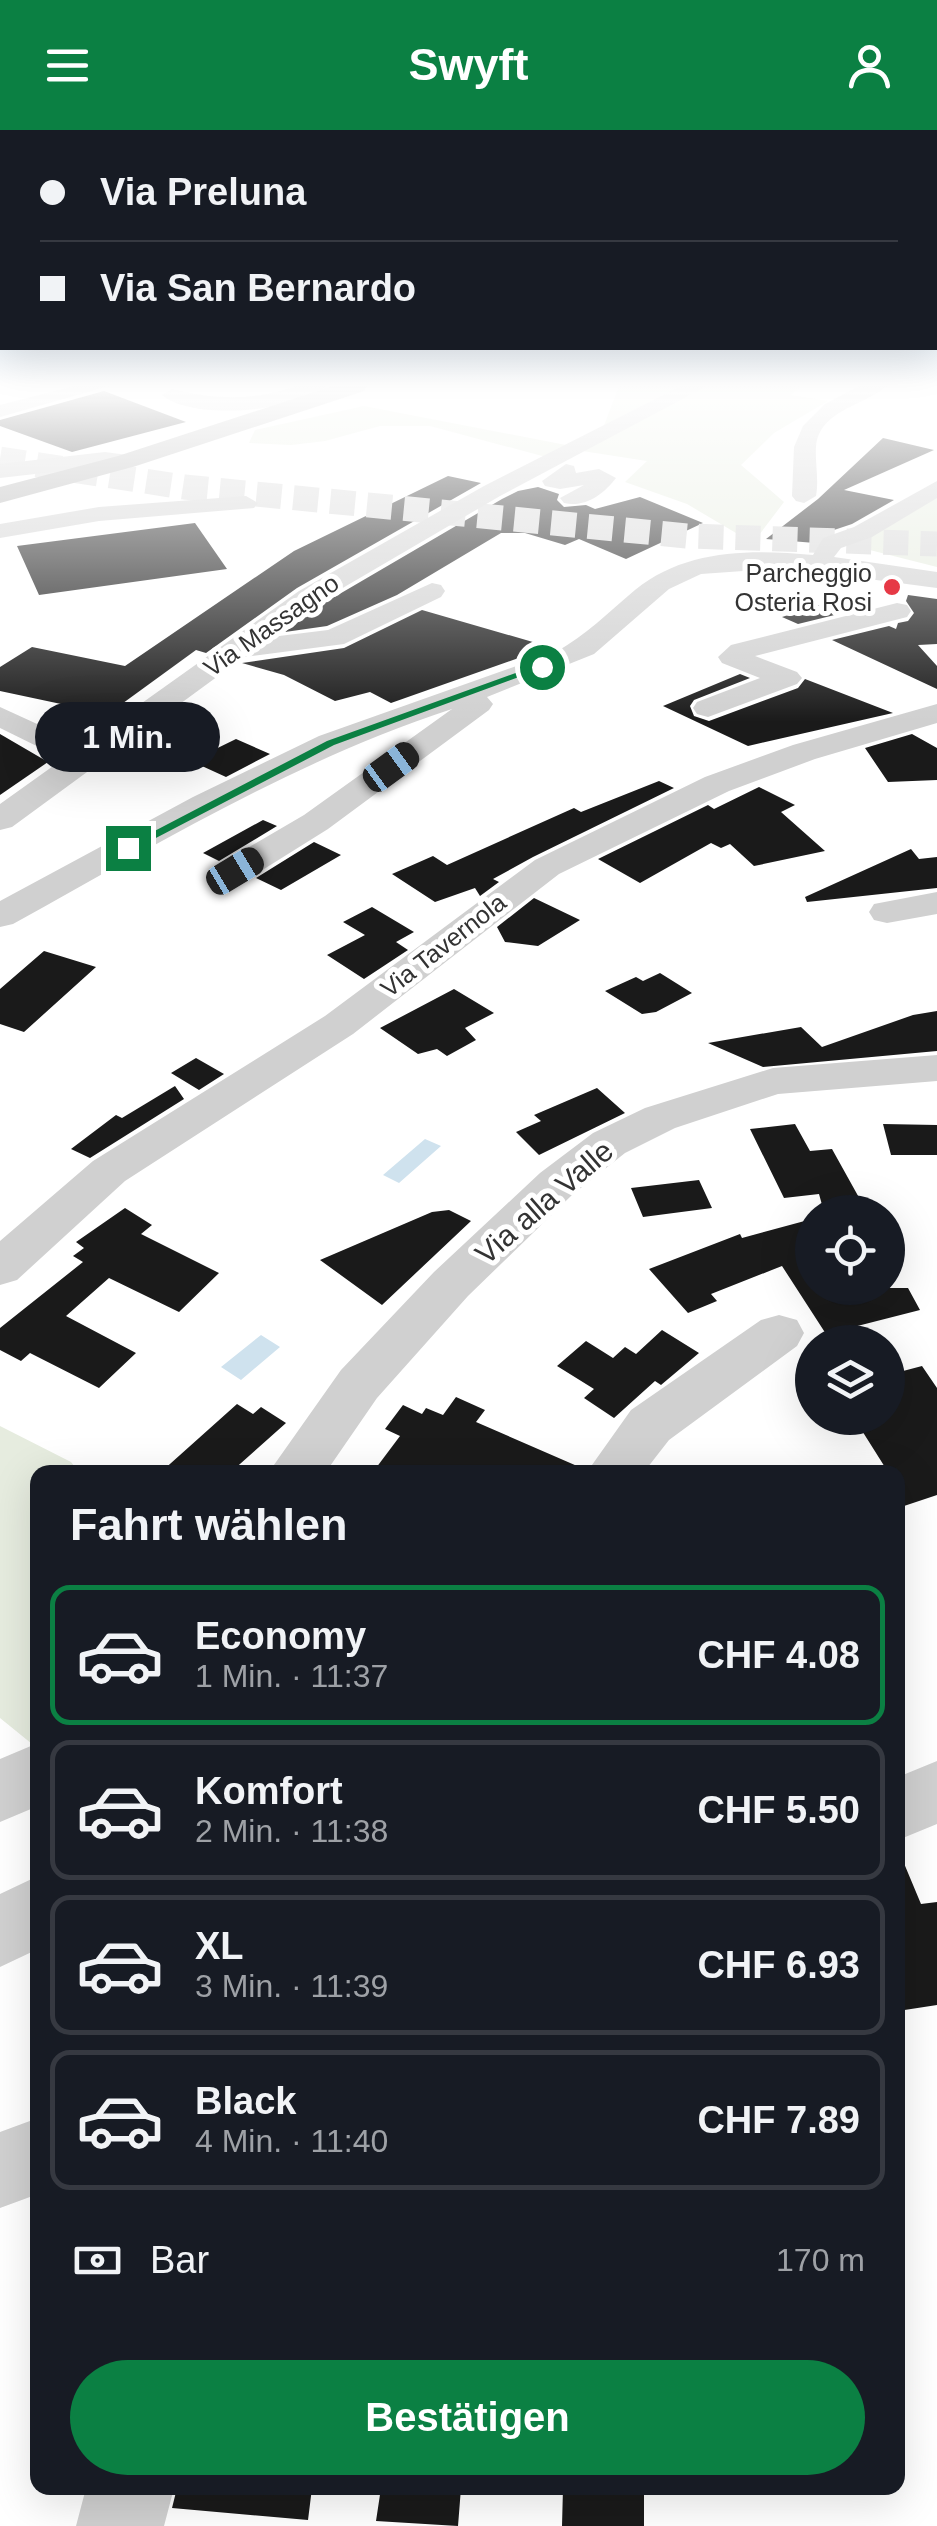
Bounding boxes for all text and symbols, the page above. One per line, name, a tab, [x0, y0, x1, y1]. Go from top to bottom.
icon: menu	[40, 38, 95, 93]
icon: person	[842, 38, 897, 93]
text: Swyft	[408, 39, 529, 90]
text: Via Preluna	[100, 171, 306, 213]
text: Via San Bernardo	[100, 267, 416, 309]
place label: Parcheggio Osteria Rosi	[734, 559, 872, 616]
street label: Via Massagno	[198, 568, 344, 682]
marker: Parcheggio Osteria Rosi	[881, 576, 903, 598]
route start	[520, 645, 565, 690]
callout: 1 Min.	[36, 703, 220, 773]
text: 1 Min.	[82, 719, 173, 755]
car	[358, 737, 424, 797]
route end	[106, 826, 151, 871]
car	[202, 843, 268, 899]
street label: Via Tavernola	[375, 888, 511, 1002]
street label: Via alla Valle	[469, 1134, 619, 1270]
map controls	[795, 1195, 905, 1435]
button: locate	[795, 1195, 905, 1305]
button: layers	[795, 1325, 905, 1435]
text: Fahrt wählen	[70, 1499, 348, 1550]
icon: car	[75, 1610, 165, 1700]
text: Economy	[195, 1615, 366, 1657]
text: CHF 4.08	[697, 1634, 860, 1676]
text: 1 Min. · 11:37	[195, 1658, 388, 1694]
icon: car	[75, 1765, 165, 1855]
text: Komfort	[195, 1770, 343, 1812]
text: CHF 5.50	[697, 1789, 860, 1831]
text: 2 Min. · 11:38	[195, 1813, 388, 1849]
icon: car	[75, 1920, 165, 2010]
text: XL	[195, 1925, 244, 1967]
text: CHF 6.93	[697, 1944, 860, 1986]
text: 3 Min. · 11:39	[195, 1968, 388, 2004]
icon: car	[75, 2075, 165, 2165]
text: Black	[195, 2080, 296, 2122]
text: CHF 7.89	[697, 2099, 860, 2141]
text: 4 Min. · 11:40	[195, 2123, 388, 2159]
icon: cash	[70, 2233, 125, 2288]
text: Bar	[150, 2239, 209, 2281]
text: 170 m	[776, 2242, 865, 2278]
button: Bestätigen	[70, 2360, 865, 2475]

